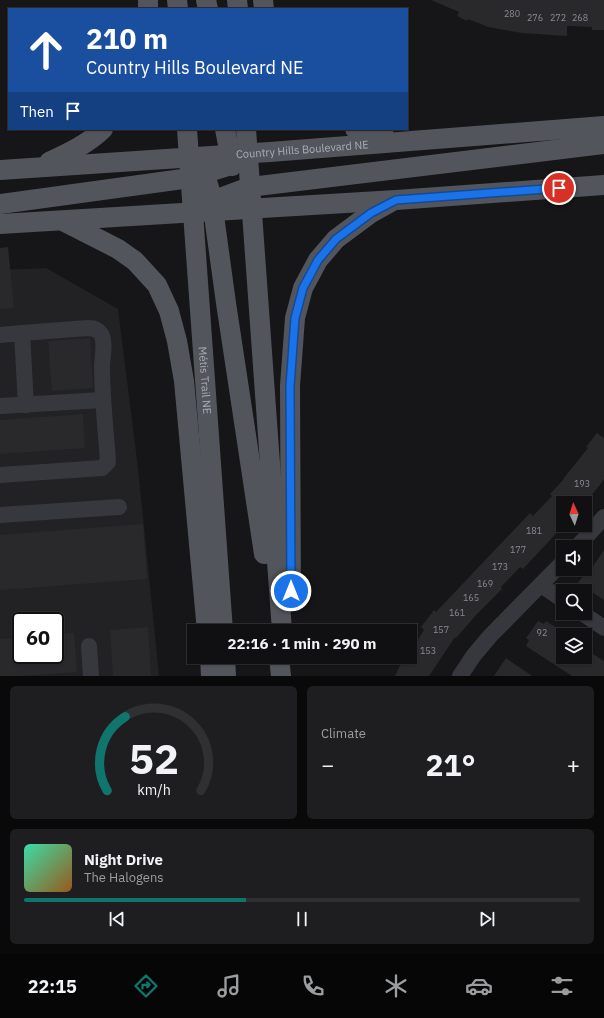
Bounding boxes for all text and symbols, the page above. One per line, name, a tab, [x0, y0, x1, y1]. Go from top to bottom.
house number: 280	[504, 8, 520, 19]
house number: 276	[527, 12, 543, 23]
house number: 272	[550, 12, 566, 23]
house number: 268	[572, 12, 588, 23]
text: 210 m	[86, 20, 168, 57]
icon: ahead	[20, 24, 72, 76]
text: Country Hills Boulevard NE	[86, 56, 303, 79]
icon: arrive	[62, 100, 84, 122]
text: Then	[20, 102, 54, 121]
street label: Country Hills Boulevard NE	[235, 137, 369, 161]
pin	[542, 171, 576, 205]
icon: arrive	[548, 177, 570, 199]
street label: Métis Trail NE	[196, 346, 214, 415]
house number: 193	[574, 478, 590, 489]
north arrow	[556, 496, 592, 532]
map controls	[556, 496, 592, 664]
house number: 181	[526, 525, 542, 536]
button: sound	[556, 540, 592, 576]
house number: 177	[510, 544, 526, 555]
house number: 173	[492, 561, 508, 572]
position arrow	[270, 570, 312, 612]
house number: 169	[477, 578, 493, 589]
button: search	[556, 584, 592, 620]
house number: 165	[463, 592, 479, 603]
house number: 161	[449, 607, 465, 618]
speed limit sign: 60	[12, 612, 64, 664]
house number: 157	[433, 624, 449, 635]
house number: 92	[537, 627, 547, 638]
button: layers	[556, 628, 592, 664]
text: 22:16 · 1 min · 290 m	[228, 634, 376, 653]
house number: 153	[420, 645, 436, 656]
text: Climate	[321, 725, 366, 742]
text: 52	[129, 730, 178, 784]
text: 21°	[425, 745, 476, 784]
text: −	[321, 750, 334, 779]
text: +	[567, 750, 580, 779]
text: km/h	[137, 779, 170, 798]
text: Night Drive	[84, 850, 163, 869]
text: The Halogens	[84, 869, 164, 886]
icon: previous	[106, 908, 128, 930]
icon: pause	[291, 908, 313, 930]
icon: next	[476, 908, 498, 930]
icon: directions	[132, 972, 160, 1000]
icon: music	[215, 972, 243, 1000]
icon: phone	[299, 972, 327, 1000]
icon: climate	[382, 972, 410, 1000]
icon: car	[465, 972, 493, 1000]
icon: filters	[548, 972, 576, 1000]
text: 22:15	[28, 975, 77, 998]

